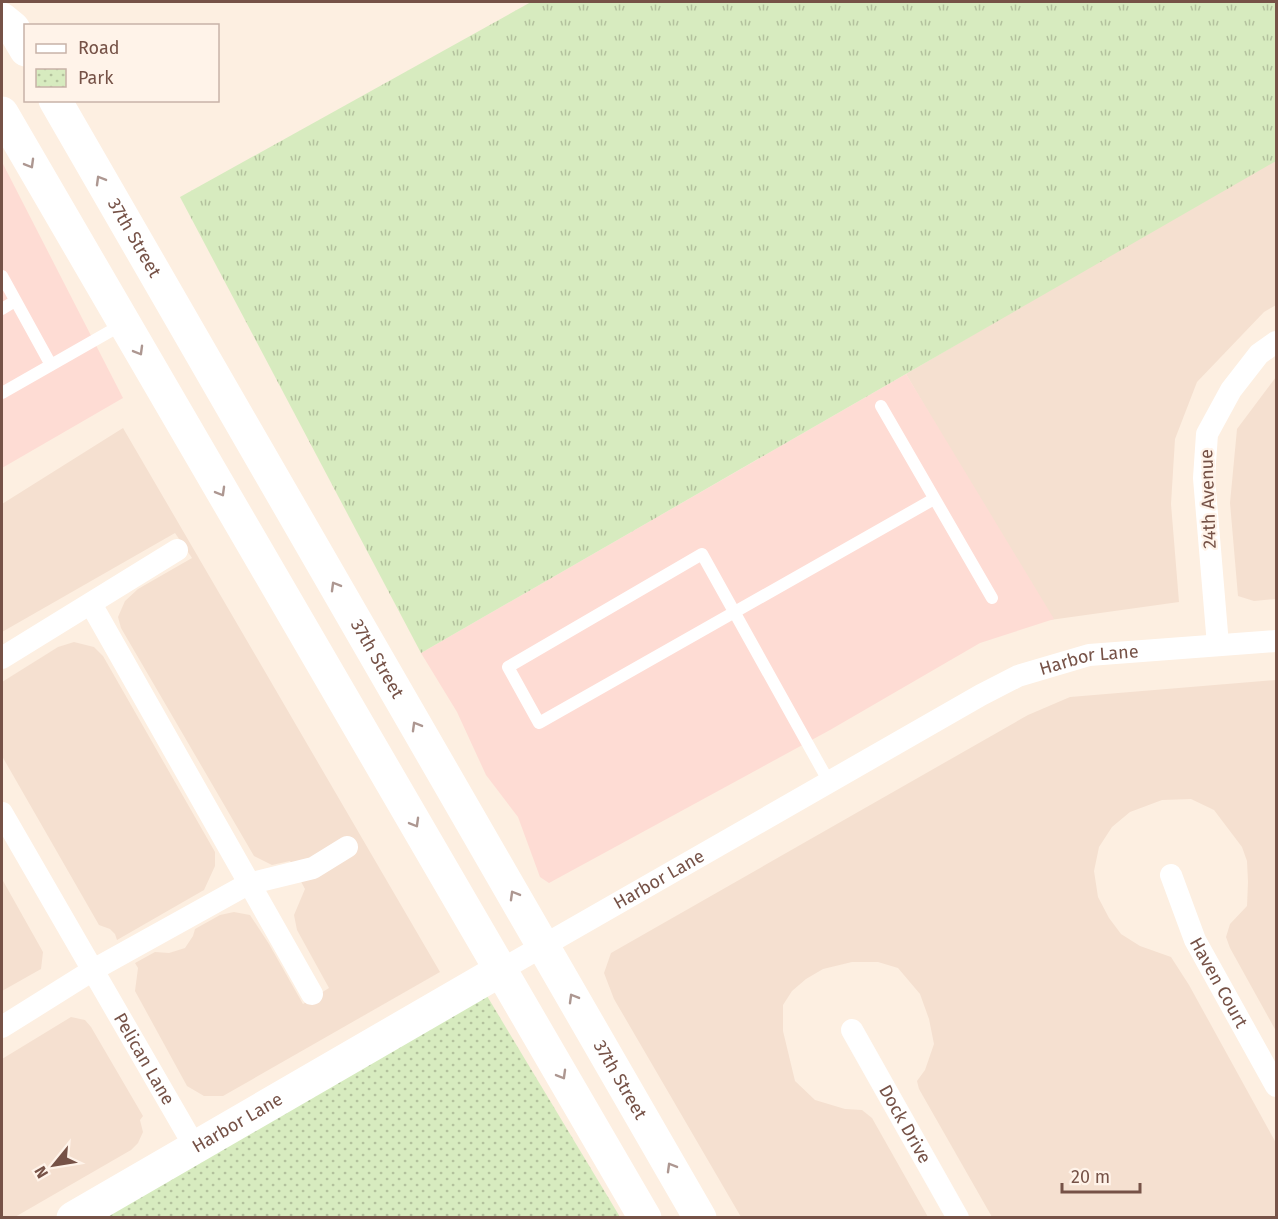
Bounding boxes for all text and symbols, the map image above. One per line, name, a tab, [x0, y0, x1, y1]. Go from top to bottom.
legend	[24, 24, 219, 102]
text: Road	[78, 37, 120, 59]
text: Park	[78, 67, 114, 89]
one-way arrow	[23, 158, 35, 168]
one-way arrow	[96, 176, 108, 186]
street label: 37th Street	[103, 194, 166, 282]
one-way arrow	[131, 345, 143, 355]
street label: 24th Avenue	[1195, 449, 1221, 549]
one-way arrow	[214, 486, 225, 496]
one-way arrow	[331, 582, 342, 592]
street label: 37th Street	[346, 615, 409, 703]
street label: Harbor Lane	[1037, 640, 1139, 680]
one-way arrow	[412, 722, 423, 732]
one-way arrow	[407, 817, 419, 827]
street label: Harbor Lane	[610, 845, 708, 914]
one-way arrow	[510, 891, 521, 901]
street label: Haven Court	[1185, 934, 1253, 1032]
one-way arrow	[569, 994, 581, 1004]
street label: Pelican Lane	[109, 1009, 179, 1109]
street label: 37th Street	[589, 1036, 652, 1124]
one-way arrow	[555, 1069, 566, 1079]
street label: Dock Drive	[874, 1081, 936, 1167]
street label: Harbor Lane	[188, 1088, 287, 1158]
north arrow	[24, 1135, 84, 1195]
scale bar	[1062, 1156, 1140, 1194]
text: N	[31, 1163, 52, 1182]
one-way arrow	[667, 1163, 678, 1173]
text: 20 m	[1071, 1166, 1110, 1188]

